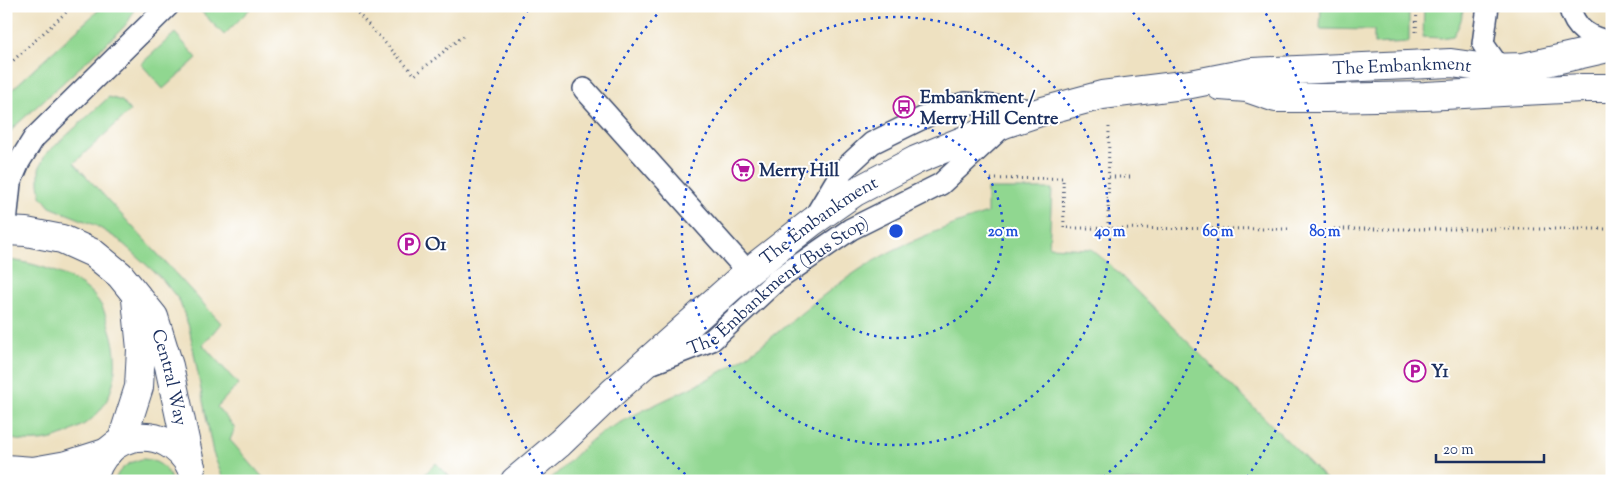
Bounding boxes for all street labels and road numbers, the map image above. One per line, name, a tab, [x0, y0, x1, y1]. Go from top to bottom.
street label: The Embankment	[1332, 52, 1473, 83]
street label: The Embankment	[756, 171, 883, 273]
street label: The Embankment (Bus Stop)	[684, 211, 874, 363]
street label: Central Way	[143, 326, 193, 428]

